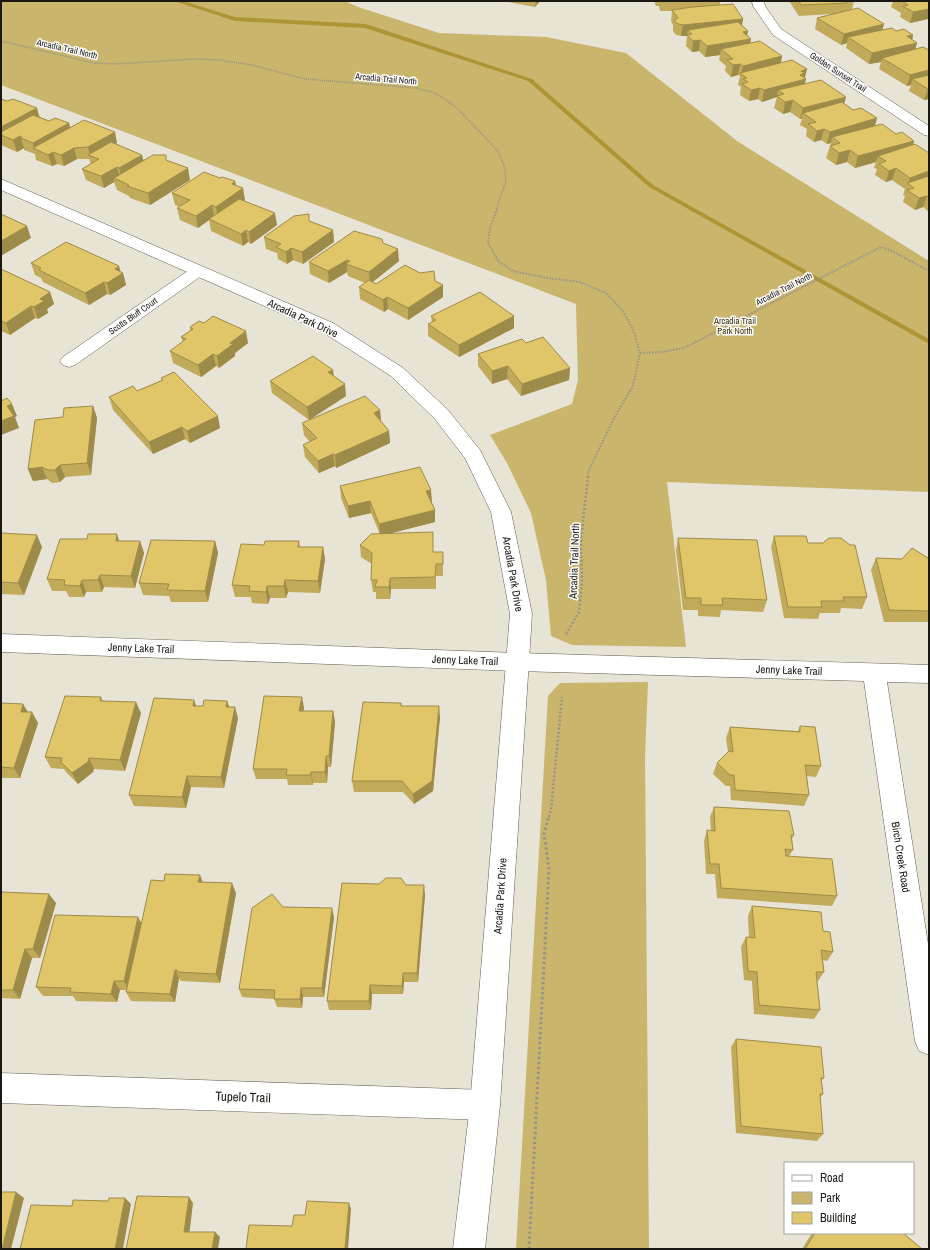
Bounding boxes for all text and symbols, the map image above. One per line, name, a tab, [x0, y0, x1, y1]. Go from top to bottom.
street label: Arcadia Trail North	[34, 36, 99, 62]
street label: Golden Sunset Trail	[807, 49, 869, 95]
street label: Arcadia Trail North	[354, 70, 417, 88]
street label: Arcadia Trail North	[753, 270, 814, 309]
street label: Scotts Bluff Court	[106, 295, 160, 337]
street label: Arcadia Park Drive	[265, 295, 340, 340]
park label: Arcadia Trail Park North	[713, 315, 756, 337]
street label: Arcadia Trail North	[566, 523, 582, 600]
street label: Arcadia Park Drive	[499, 534, 527, 613]
street label: Jenny Lake Trail	[108, 640, 174, 656]
street label: Jenny Lake Trail	[432, 652, 498, 668]
street label: Jenny Lake Trail	[756, 662, 822, 678]
street label: Birch Creek Road	[888, 821, 914, 893]
street label: Arcadia Park Drive	[490, 858, 510, 935]
street label: Tupelo Trail	[215, 1088, 271, 1106]
legend	[784, 1162, 914, 1234]
text: Road	[820, 1170, 844, 1186]
text: Park	[820, 1190, 840, 1206]
text: Building	[820, 1210, 857, 1226]

